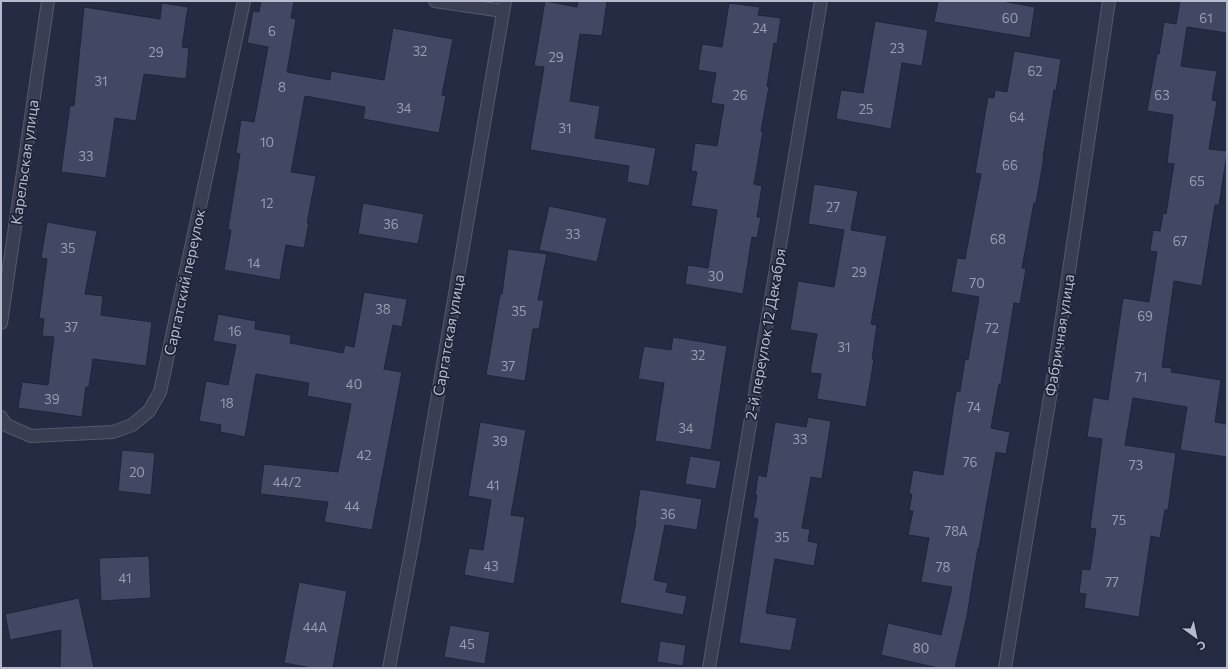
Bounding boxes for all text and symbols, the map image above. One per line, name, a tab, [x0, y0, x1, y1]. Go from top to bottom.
house number: 60	[1002, 10, 1018, 26]
house number: 61	[1199, 10, 1213, 26]
house number: 24	[753, 20, 768, 36]
house number: 6	[268, 23, 276, 39]
house number: 23	[890, 40, 904, 56]
house number: 32	[413, 43, 427, 59]
house number: 29	[148, 44, 164, 60]
house number: 29	[548, 49, 564, 65]
house number: 62	[1027, 63, 1043, 79]
house number: 31	[95, 73, 107, 89]
house number: 8	[278, 79, 286, 95]
house number: 26	[732, 87, 748, 103]
house number: 63	[1154, 87, 1170, 103]
street label: Карельская улица	[6, 98, 42, 226]
house number: 34	[396, 100, 412, 116]
house number: 25	[859, 101, 873, 117]
house number: 64	[1009, 109, 1025, 125]
house number: 31	[559, 120, 571, 136]
house number: 10	[260, 134, 274, 150]
house number: 33	[79, 148, 93, 164]
house number: 66	[1002, 157, 1018, 173]
house number: 65	[1189, 173, 1205, 189]
house number: 12	[261, 195, 273, 211]
house number: 27	[826, 199, 840, 215]
street label: Саргатский переулок	[160, 207, 208, 357]
house number: 36	[383, 216, 399, 232]
house number: 33	[566, 226, 580, 242]
house number: 68	[990, 231, 1006, 247]
house number: 67	[1173, 233, 1187, 249]
house number: 35	[61, 240, 75, 256]
street label: 2-й переулок 12 Декабря	[741, 247, 789, 421]
house number: 14	[247, 255, 261, 271]
house number: 29	[851, 264, 867, 280]
house number: 30	[708, 268, 724, 284]
street label: Саргатская улица	[428, 273, 468, 397]
street label: Фабричная улица	[1040, 273, 1078, 397]
house number: 70	[969, 275, 985, 291]
house number: 38	[375, 301, 391, 317]
house number: 35	[512, 303, 526, 319]
house number: 69	[1137, 308, 1153, 324]
house number: 37	[64, 319, 78, 335]
house number: 72	[985, 320, 999, 336]
house number: 16	[228, 323, 242, 339]
house number: 31	[838, 339, 850, 355]
house number: 32	[691, 347, 705, 363]
house number: 37	[501, 358, 515, 374]
house number: 71	[1135, 369, 1147, 385]
house number: 40	[346, 376, 362, 392]
house number: 39	[44, 391, 60, 407]
house number: 18	[220, 395, 234, 411]
house number: 74	[967, 399, 981, 415]
house number: 34	[678, 420, 694, 436]
house number: 33	[793, 431, 807, 447]
house number: 39	[492, 433, 508, 449]
house number: 42	[357, 447, 371, 463]
house number: 76	[963, 454, 977, 470]
house number: 73	[1129, 457, 1143, 473]
house number: 20	[129, 464, 145, 480]
house number: 44/2	[273, 474, 301, 490]
house number: 41	[487, 477, 499, 493]
house number: 44	[344, 498, 360, 514]
house number: 36	[660, 506, 676, 522]
house number: 75	[1112, 512, 1126, 528]
house number: 78А	[944, 523, 968, 539]
house number: 35	[775, 529, 789, 545]
house number: 43	[483, 558, 499, 574]
house number: 78	[936, 559, 950, 575]
house number: 41	[119, 570, 131, 586]
house number: 77	[1105, 574, 1119, 590]
north arrow	[1176, 617, 1216, 657]
house number: 44А	[303, 619, 327, 635]
house number: 45	[459, 636, 475, 652]
text: С	[1195, 638, 1208, 654]
house number: 80	[913, 640, 929, 656]

